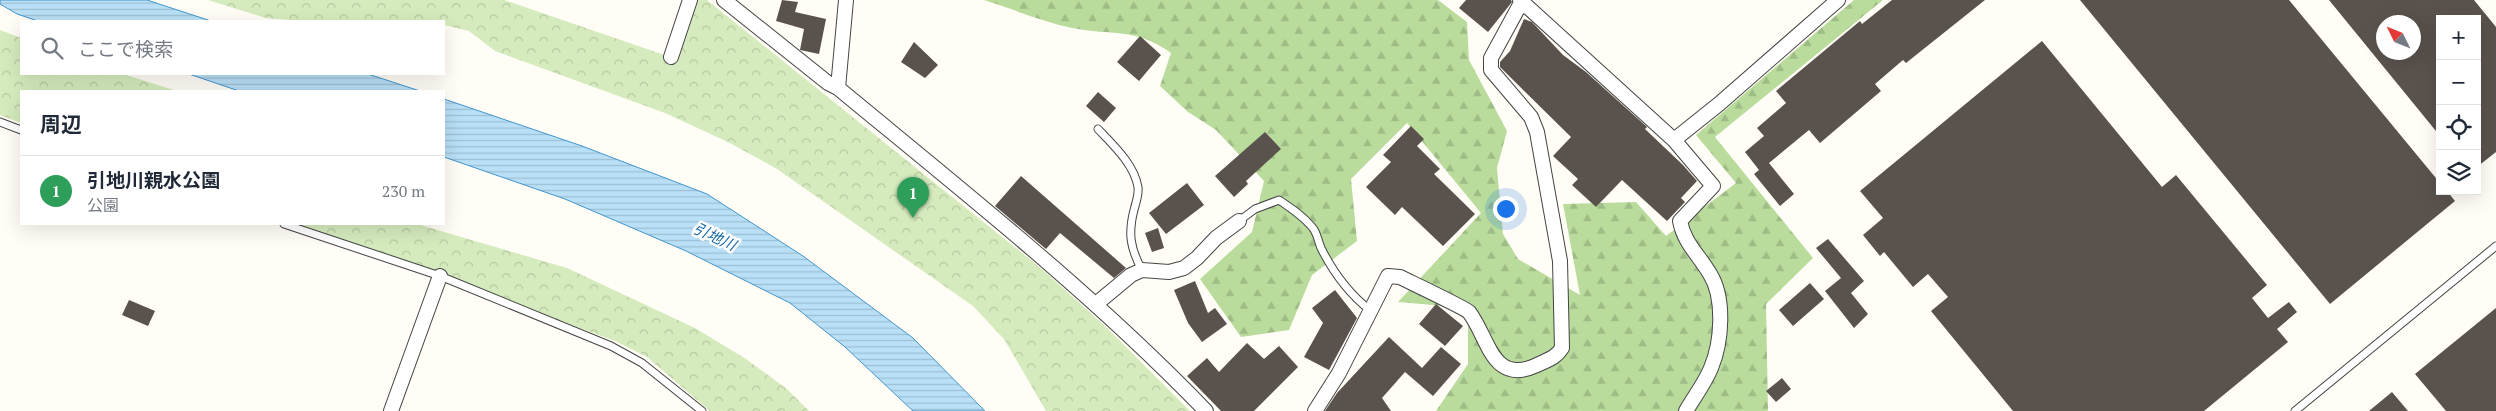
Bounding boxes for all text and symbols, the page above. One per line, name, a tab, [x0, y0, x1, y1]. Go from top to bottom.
north arrow	[2376, 15, 2421, 60]
map controls	[2436, 15, 2481, 195]
button: +	[2436, 15, 2481, 60]
search box	[20, 20, 445, 75]
icon: search	[38, 34, 66, 62]
text: ここで検索	[78, 36, 173, 61]
button: −	[2436, 60, 2481, 105]
button: locate	[2436, 105, 2481, 150]
text: 周辺	[40, 110, 82, 138]
button: layers	[2436, 150, 2481, 195]
text: 引地川親水公園	[87, 167, 220, 192]
pin: 1	[897, 177, 929, 218]
text: 1	[51, 180, 61, 202]
text: 230 m	[382, 180, 425, 202]
text: 公園	[87, 194, 119, 216]
your location	[1493, 196, 1519, 222]
water label: 引地川	[690, 217, 741, 255]

